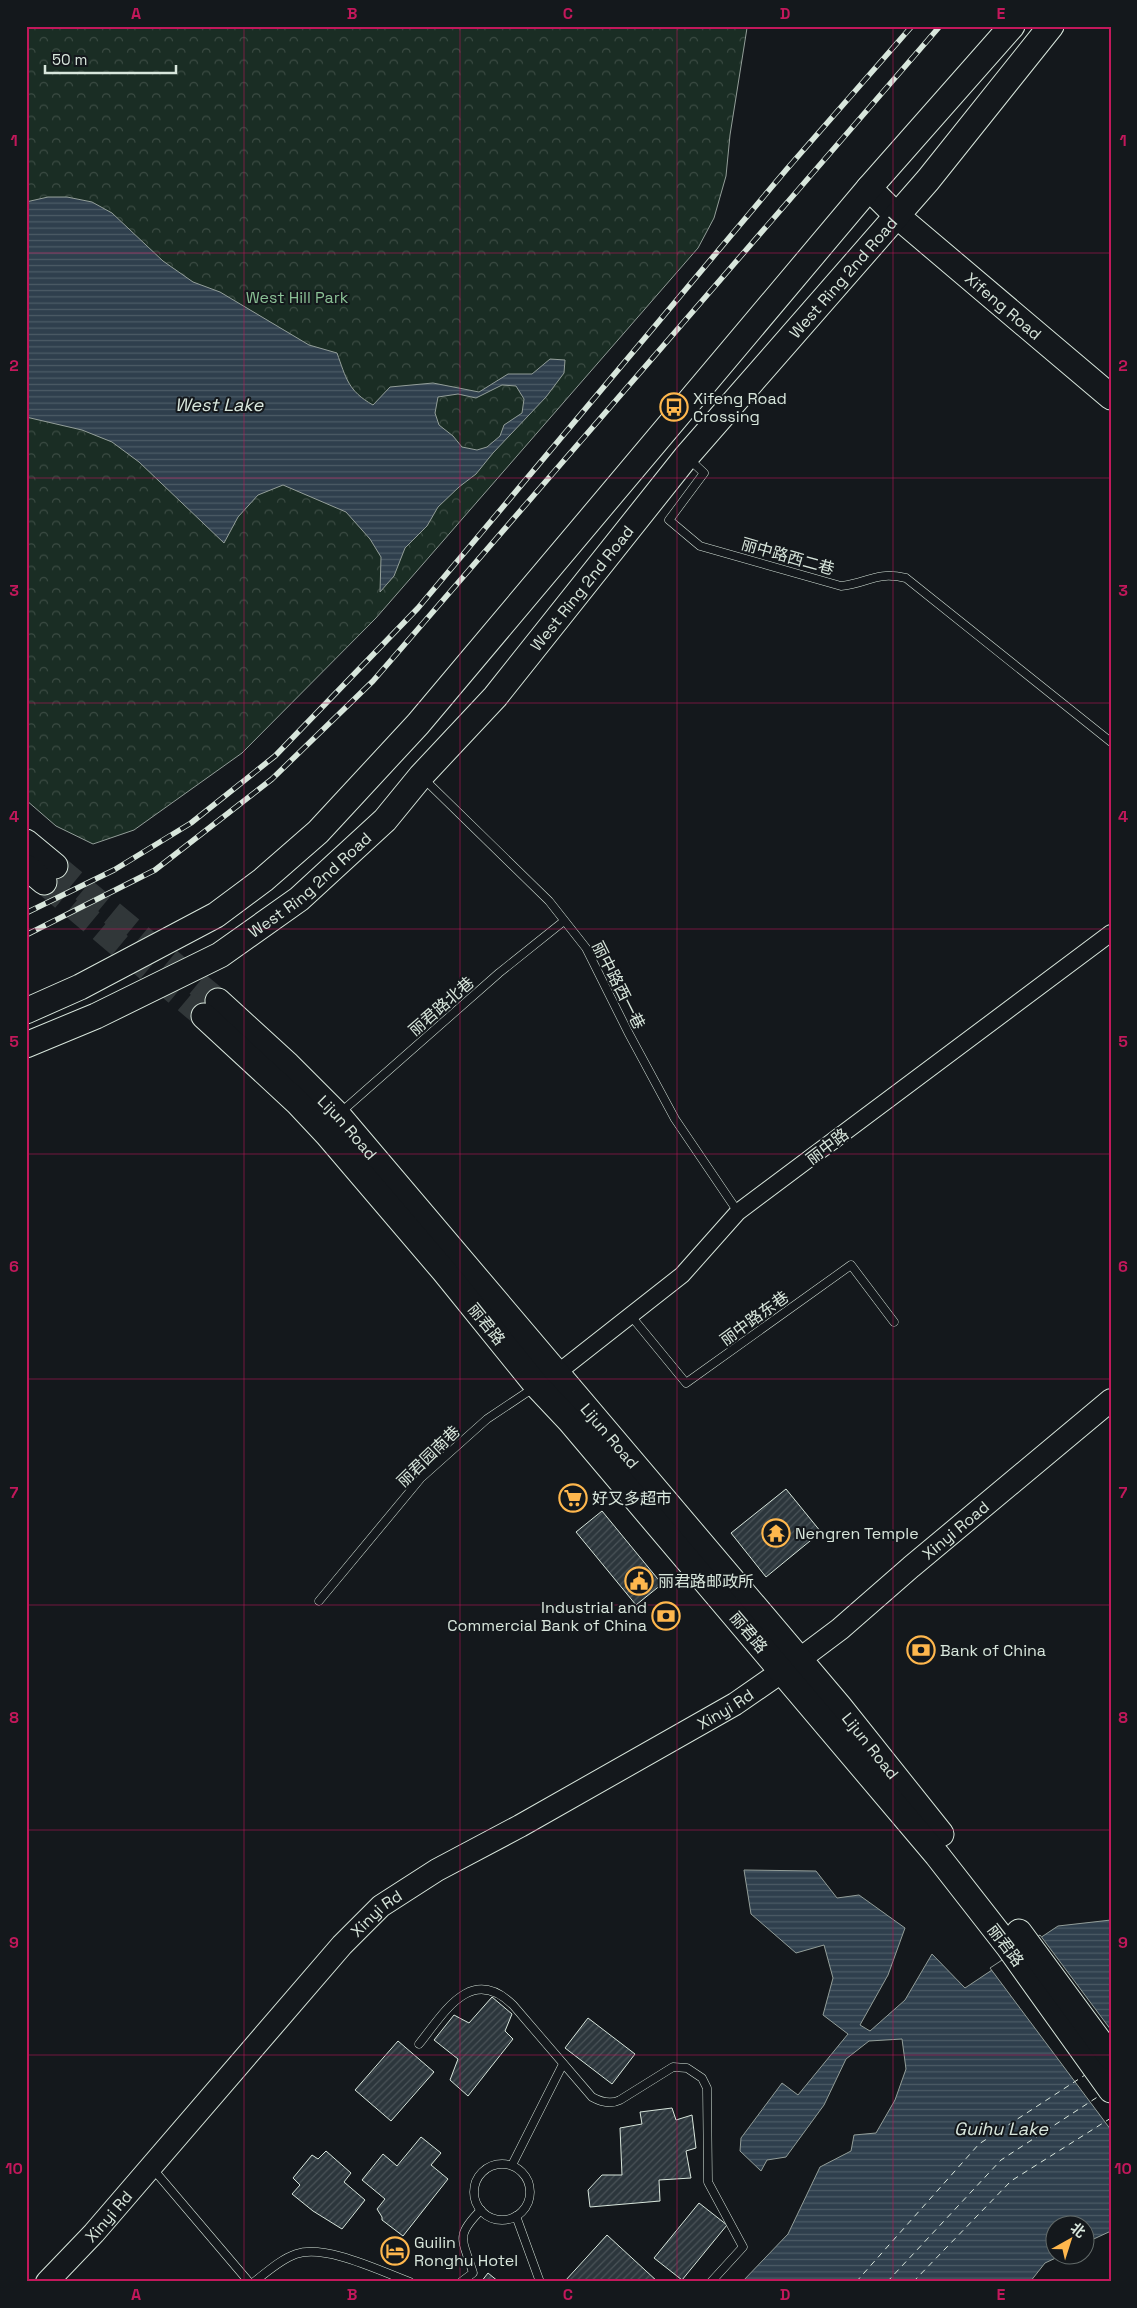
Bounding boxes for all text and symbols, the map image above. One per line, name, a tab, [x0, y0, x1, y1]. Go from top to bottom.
text: A	[131, 3, 141, 24]
text: B	[347, 3, 357, 24]
text: C	[563, 3, 573, 24]
text: D	[780, 3, 790, 24]
text: E	[997, 3, 1006, 24]
scale bar	[45, 42, 176, 74]
text: 50 m	[52, 50, 87, 69]
text: 1	[10, 130, 18, 151]
text: 1	[1119, 130, 1127, 151]
street label: West Ring 2nd Road	[785, 213, 902, 343]
street label: Xifeng Road	[961, 268, 1046, 345]
park label: West Hill Park	[246, 287, 349, 308]
text: 2	[9, 355, 19, 376]
text: 2	[1118, 355, 1128, 376]
place label: Xifeng Road Crossing	[693, 388, 787, 427]
bus stop icon: Xifeng Road Crossing	[659, 392, 689, 422]
water label: West Lake	[175, 393, 265, 416]
street label: West Ring 2nd Road	[526, 521, 638, 655]
street label: 丽中路西二巷	[739, 533, 837, 580]
text: 3	[9, 580, 19, 601]
text: 3	[1118, 580, 1128, 601]
text: 4	[9, 806, 19, 827]
text: 4	[1118, 806, 1128, 827]
street label: West Ring 2nd Road	[244, 828, 376, 943]
street label: 丽中路西一巷	[587, 938, 650, 1033]
street label: 丽君路北巷	[404, 972, 478, 1041]
text: 5	[9, 1031, 19, 1052]
text: 5	[1118, 1031, 1128, 1052]
street label: Lijun Road	[313, 1091, 381, 1164]
street label: 丽中路	[802, 1124, 853, 1169]
text: 6	[9, 1256, 19, 1277]
text: 6	[1118, 1256, 1128, 1277]
street label: 丽中路东巷	[716, 1286, 793, 1350]
street label: 丽君路	[463, 1299, 510, 1350]
street label: Lijun Road	[576, 1399, 643, 1473]
street label: 丽君园南巷	[392, 1421, 464, 1492]
text: 7	[10, 1482, 19, 1503]
text: 7	[1119, 1482, 1128, 1503]
supermarket icon: 好又多超市	[558, 1483, 588, 1513]
place label: 好又多超市	[592, 1488, 672, 1509]
street label: Xinyi Road	[918, 1496, 994, 1564]
temple icon: Nengren Temple	[761, 1518, 791, 1548]
place label: Nengren Temple	[795, 1523, 919, 1544]
public building icon: 丽君路邮政所	[624, 1566, 654, 1596]
place label: 丽君路邮政所	[658, 1571, 754, 1592]
place label: Industrial and Commercial Bank of China	[447, 1597, 647, 1636]
bank icon: Industrial and Commercial Bank of China	[651, 1601, 681, 1631]
street label: 丽君路	[725, 1607, 772, 1657]
bank icon: Bank of China	[906, 1635, 936, 1665]
place label: Bank of China	[940, 1640, 1046, 1661]
street label: Xinyi Rd	[694, 1684, 758, 1734]
text: 8	[9, 1707, 19, 1728]
text: 8	[1118, 1707, 1128, 1728]
street label: Lijun Road	[837, 1708, 903, 1784]
street label: Xinyi Rd	[346, 1885, 406, 1941]
street label: 丽君路	[983, 1920, 1028, 1971]
text: 9	[9, 1932, 19, 1953]
text: 9	[1118, 1932, 1128, 1953]
water label: Guihu Lake	[954, 2117, 1049, 2140]
text: 10	[5, 2158, 23, 2179]
text: 10	[1114, 2158, 1132, 2179]
street label: Xinyi Rd	[81, 2186, 137, 2247]
north arrow	[1044, 2216, 1094, 2266]
text: 北	[1067, 2218, 1089, 2241]
place label: Guilin Ronghu Hotel	[414, 2232, 518, 2271]
hotel icon: Guilin Ronghu Hotel	[380, 2236, 410, 2266]
text: A	[131, 2284, 141, 2305]
text: B	[347, 2284, 357, 2305]
text: C	[563, 2284, 573, 2305]
text: D	[780, 2284, 790, 2305]
text: E	[997, 2284, 1006, 2305]

